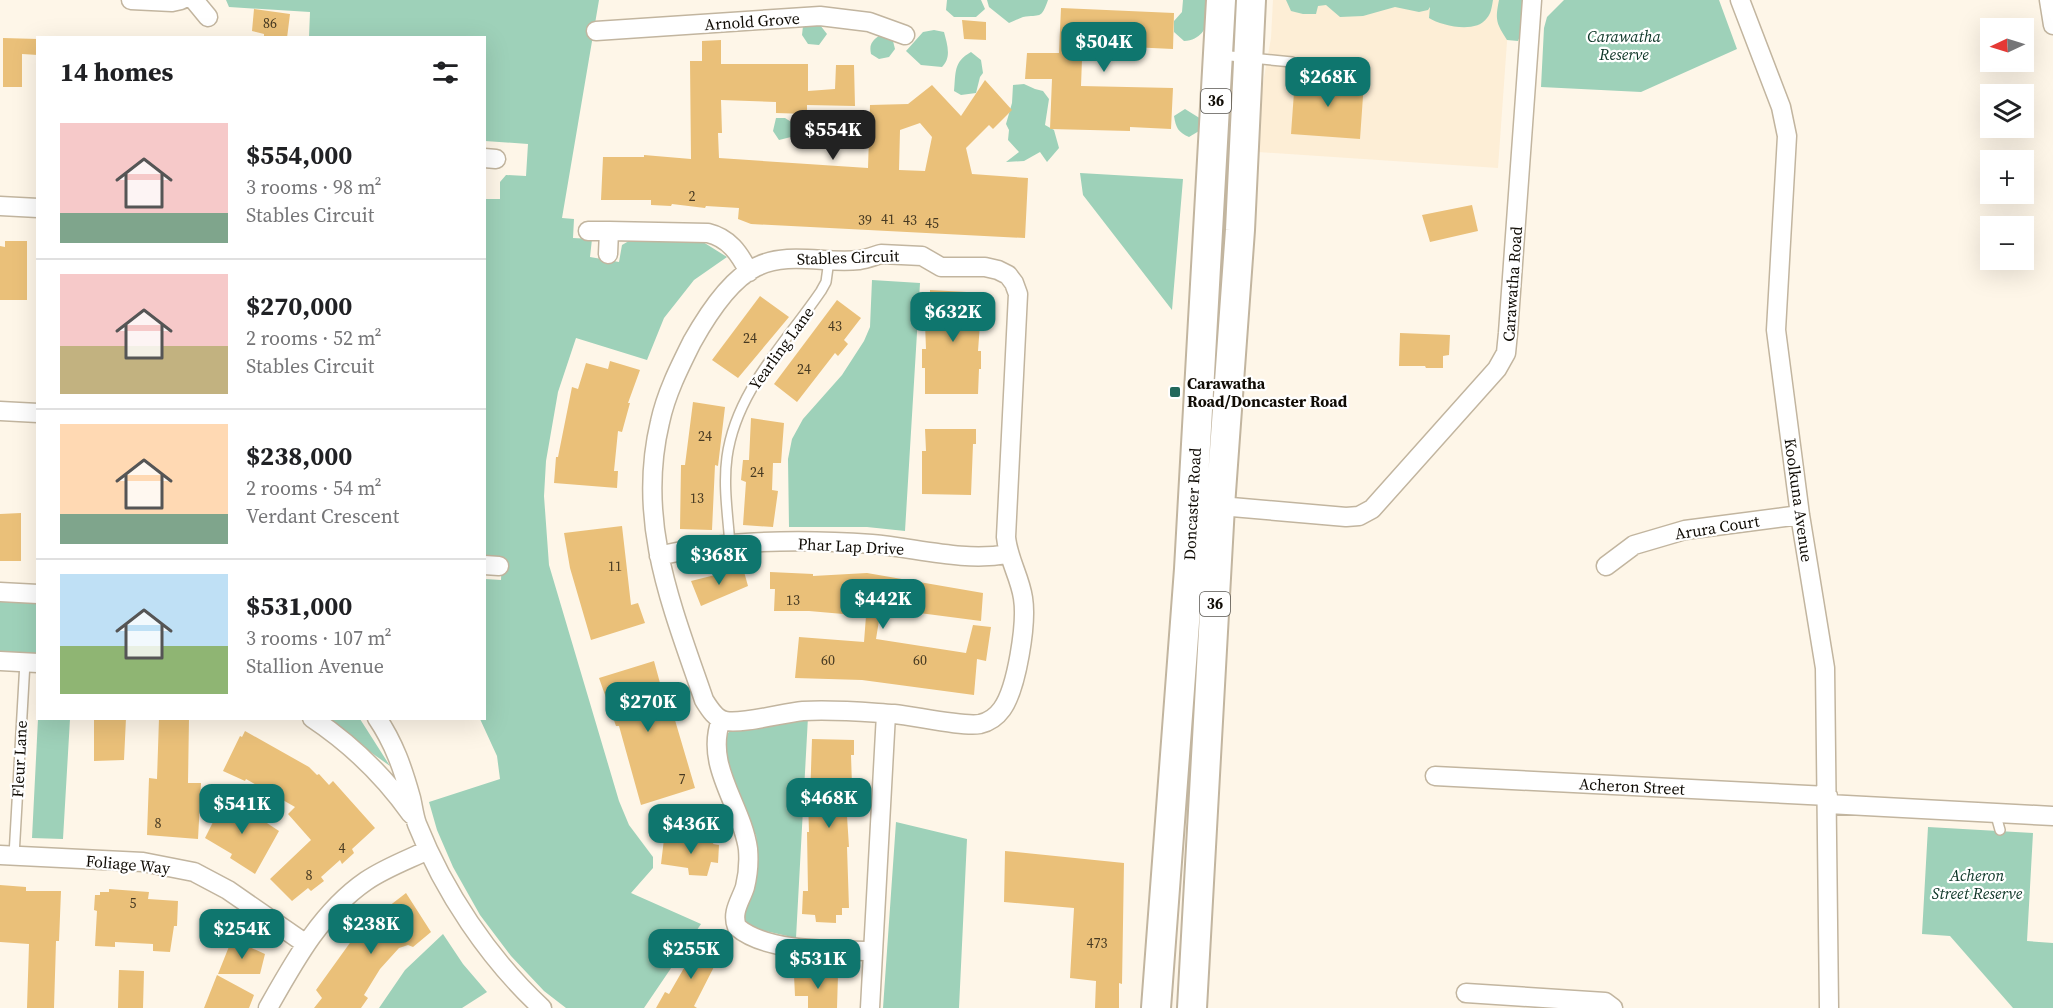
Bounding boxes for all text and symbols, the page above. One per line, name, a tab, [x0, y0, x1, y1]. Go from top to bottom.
street label: Arnold Grove	[704, 7, 800, 35]
house number: 86	[263, 13, 277, 33]
north arrow	[1980, 18, 2034, 72]
map controls	[1980, 18, 2034, 270]
pin: $504K	[1062, 22, 1146, 73]
park label: Carawatha Reserve	[1587, 25, 1661, 65]
text: $504K	[1075, 27, 1133, 55]
text: 14 homes	[60, 54, 173, 90]
icon: filters	[429, 56, 462, 89]
pin: $268K	[1286, 57, 1370, 108]
text: $268K	[1299, 62, 1357, 90]
button: layers	[1980, 84, 2034, 138]
road number: 36	[1201, 89, 1231, 113]
pin: $554K	[791, 110, 875, 161]
text: $554K	[804, 115, 862, 143]
text: $554,000	[246, 137, 352, 173]
icon: home	[108, 147, 180, 219]
button: +	[1980, 150, 2034, 204]
text: 3 rooms · 98 m²	[246, 173, 382, 201]
house number: 2	[689, 186, 696, 206]
text: Stables Circuit	[246, 201, 374, 229]
house number: 41	[881, 209, 895, 229]
house number: 39	[858, 210, 872, 230]
house number: 43	[903, 210, 917, 230]
house number: 45	[925, 213, 939, 233]
button: −	[1980, 216, 2034, 270]
street label: Carawatha Road	[1497, 226, 1527, 342]
street label: Stables Circuit	[796, 244, 900, 270]
text: $270,000	[246, 288, 352, 324]
pin: $632K	[911, 292, 995, 343]
text: $632K	[924, 297, 982, 325]
icon: home	[108, 298, 180, 370]
street label: Yearling Lane	[743, 302, 819, 394]
house number: 43	[828, 316, 842, 336]
text: 2 rooms · 52 m²	[246, 324, 382, 352]
house number: 24	[743, 328, 757, 348]
text: Stables Circuit	[246, 352, 374, 380]
house number: 24	[797, 359, 811, 379]
place label: Carawatha Road/Doncaster Road	[1187, 372, 1348, 412]
marker: Carawatha Road/Doncaster Road	[1168, 385, 1182, 399]
house number: 24	[698, 426, 712, 446]
street label: Koolkuna Avenue	[1779, 437, 1819, 563]
text: $238,000	[246, 438, 352, 474]
street label: Doncaster Road	[1178, 447, 1206, 561]
icon: home	[108, 448, 180, 520]
house number: 24	[750, 462, 764, 482]
text: 2 rooms · 54 m²	[246, 474, 382, 502]
house number: 13	[690, 488, 704, 508]
text: Verdant Crescent	[246, 502, 399, 530]
street label: Arura Court	[1673, 509, 1762, 545]
street label: Phar Lap Drive	[797, 532, 905, 560]
pin: $368K	[677, 535, 761, 586]
text: $368K	[690, 540, 748, 568]
house number: 11	[608, 556, 622, 576]
pin: $442K	[841, 579, 925, 630]
text: $442K	[854, 584, 912, 612]
text: $531,000	[246, 588, 352, 624]
house number: 13	[786, 590, 800, 610]
road number: 36	[1200, 592, 1230, 616]
icon: home	[108, 598, 180, 670]
text: 3 rooms · 107 m²	[246, 624, 392, 652]
house number: 60	[821, 650, 835, 670]
house number: 60	[913, 650, 927, 670]
text: Stallion Avenue	[246, 652, 384, 680]
pin: $270K	[606, 682, 690, 733]
text: $270K	[619, 687, 677, 715]
street label: Fleur Lane	[6, 720, 32, 798]
house number: 7	[679, 769, 686, 789]
street label: Acheron Street	[1579, 772, 1686, 800]
pin: $468K	[787, 778, 871, 829]
text: $468K	[800, 783, 858, 811]
pin: $541K	[200, 784, 284, 835]
text: $541K	[213, 789, 271, 817]
pin: $436K	[649, 804, 733, 855]
text: $436K	[662, 809, 720, 837]
house number: 8	[155, 813, 162, 833]
house number: 4	[339, 838, 346, 858]
street label: Foliage Way	[85, 849, 172, 879]
park label: Acheron Street Reserve	[1932, 864, 2023, 904]
house number: 8	[306, 865, 313, 885]
house number: 5	[130, 893, 137, 913]
pin: $238K	[329, 904, 413, 955]
pin: $254K	[200, 909, 284, 960]
text: $238K	[342, 909, 400, 937]
text: $254K	[213, 914, 271, 942]
pin: $255K	[649, 929, 733, 980]
house number: 473	[1087, 933, 1108, 953]
text: $255K	[662, 934, 720, 962]
pin: $531K	[776, 939, 860, 990]
text: $531K	[789, 944, 847, 972]

